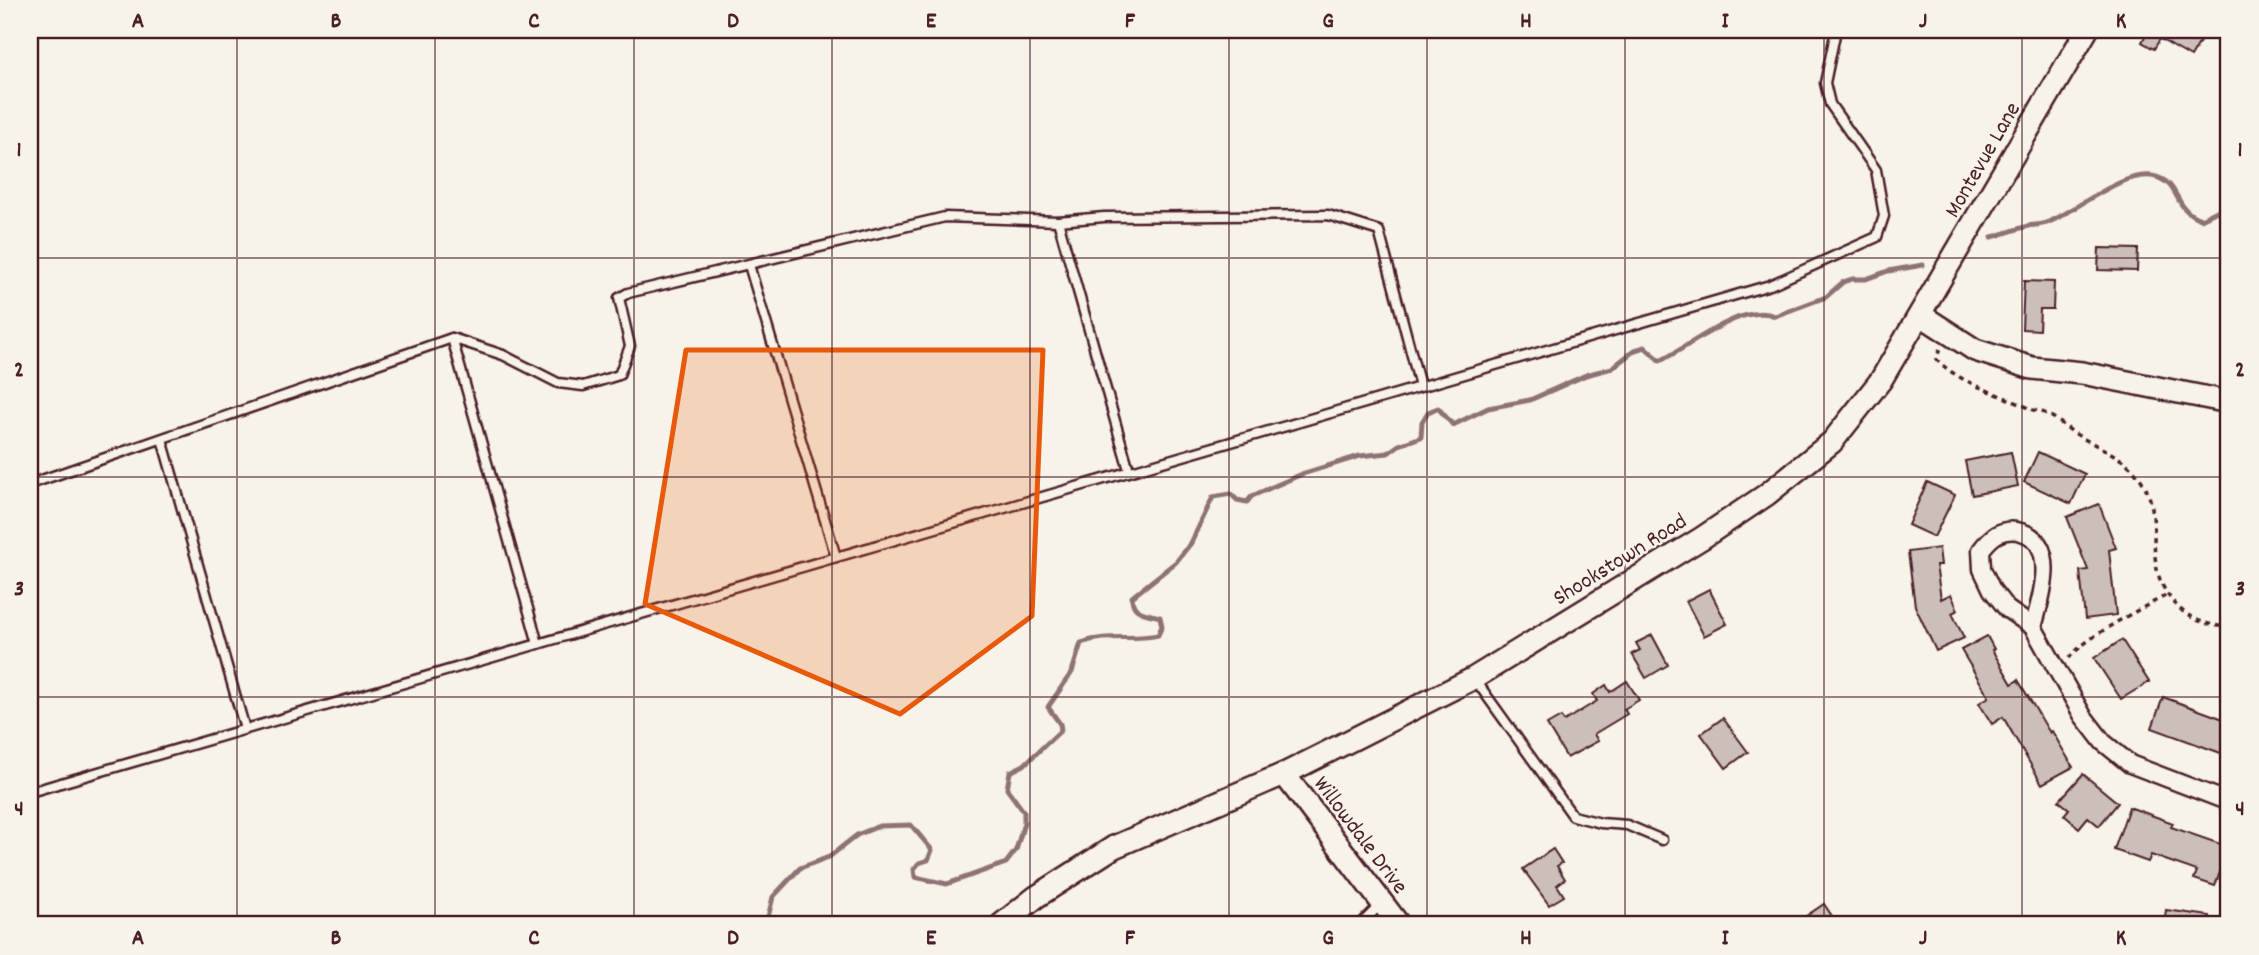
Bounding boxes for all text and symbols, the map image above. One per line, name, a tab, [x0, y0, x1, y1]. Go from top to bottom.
text: A	[132, 6, 144, 39]
text: B	[331, 6, 342, 39]
text: C	[528, 6, 540, 39]
text: D	[727, 6, 739, 39]
text: E	[926, 6, 937, 39]
text: F	[1125, 6, 1136, 39]
text: G	[1322, 6, 1334, 39]
text: H	[1520, 6, 1532, 39]
text: I	[1721, 6, 1729, 39]
text: J	[1919, 6, 1927, 39]
text: K	[2116, 6, 2127, 39]
street label: Montevue Lane	[1938, 97, 2031, 225]
text: 1	[16, 135, 22, 168]
text: 1	[2237, 135, 2243, 168]
text: 2	[14, 355, 24, 388]
text: 2	[2235, 355, 2245, 388]
street label: Shookstown Road	[1547, 507, 1694, 615]
text: 3	[14, 574, 24, 607]
text: 3	[2235, 574, 2245, 607]
street label: Willowdale Drive	[1304, 770, 1415, 902]
text: 4	[14, 794, 24, 827]
text: 4	[2235, 794, 2245, 827]
text: A	[132, 923, 144, 955]
text: B	[331, 923, 342, 955]
text: C	[528, 923, 540, 955]
text: D	[727, 923, 739, 955]
text: E	[926, 923, 937, 955]
text: F	[1125, 923, 1136, 955]
text: G	[1322, 923, 1334, 955]
text: H	[1520, 923, 1532, 955]
text: I	[1721, 923, 1729, 955]
text: J	[1919, 923, 1927, 955]
text: K	[2116, 923, 2127, 955]

